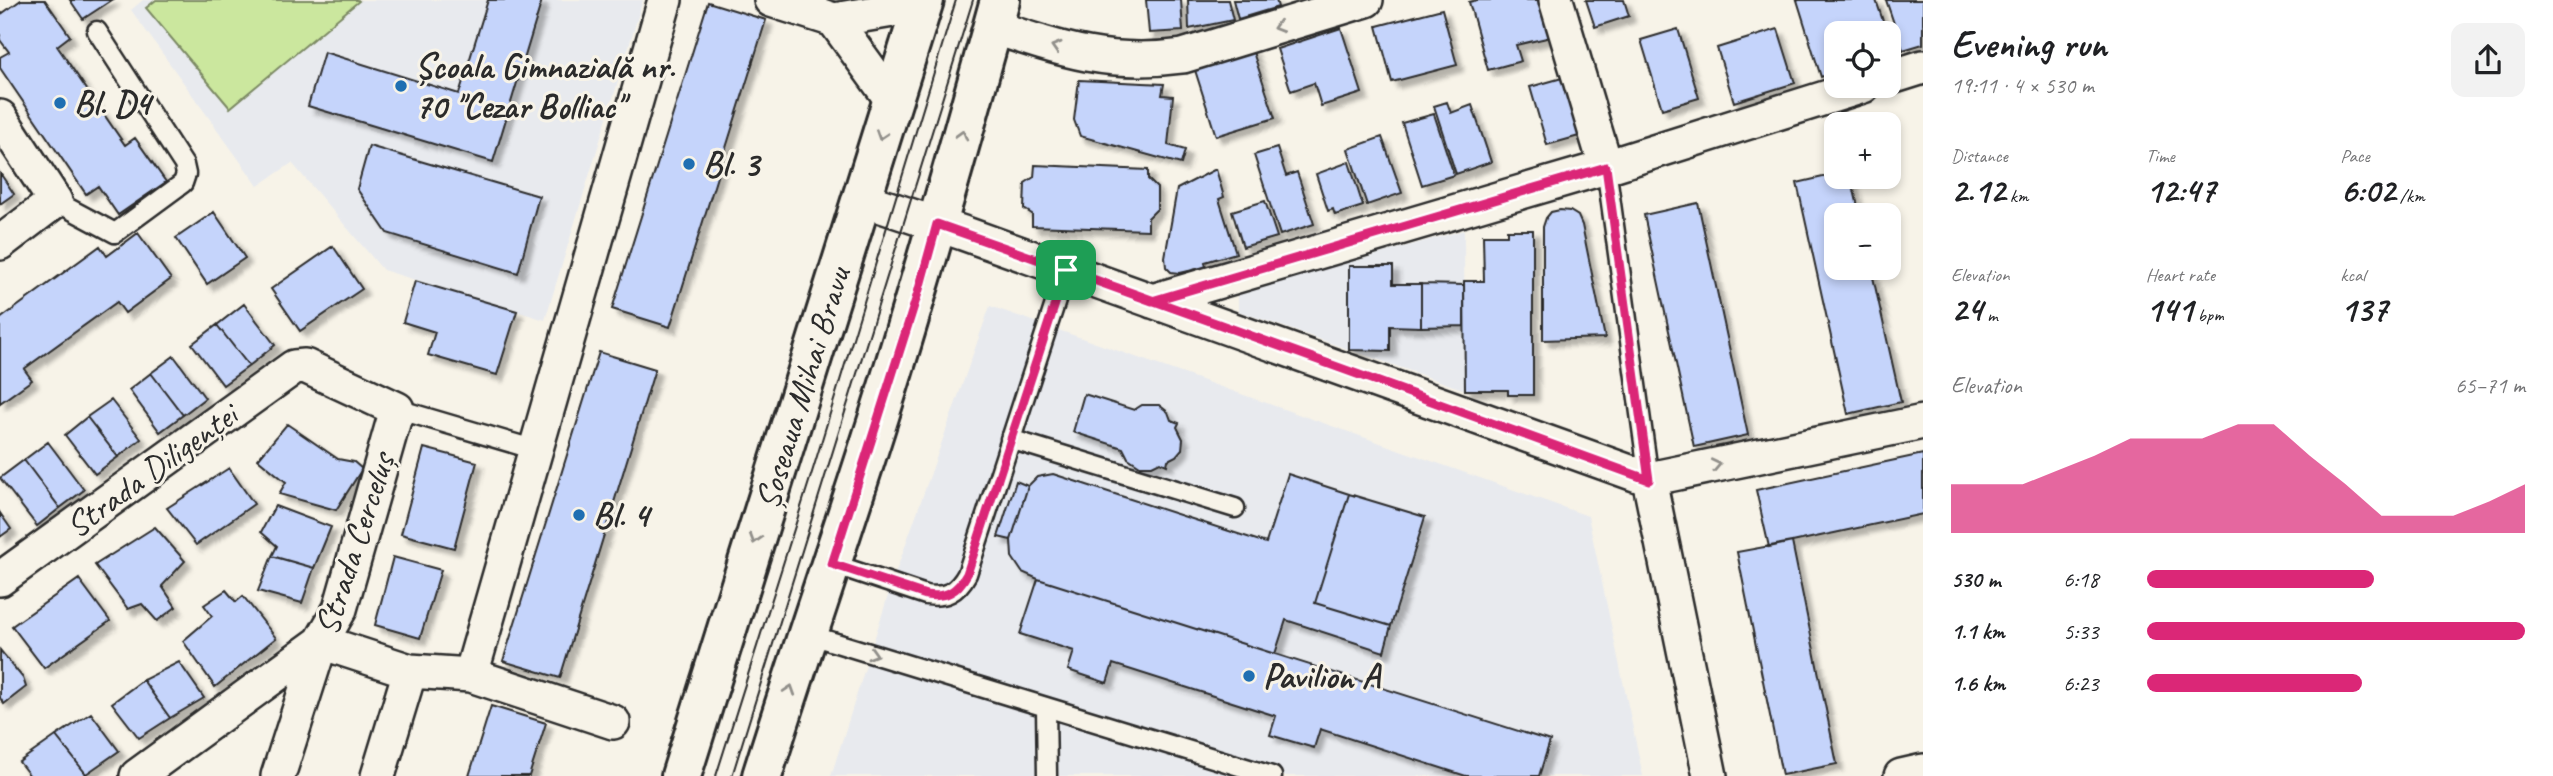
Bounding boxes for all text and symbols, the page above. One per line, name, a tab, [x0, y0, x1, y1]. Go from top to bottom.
one-way arrow	[1272, 19, 1284, 34]
map controls	[1824, 21, 1901, 280]
button: locate	[1824, 21, 1901, 98]
text: Evening run	[1951, 21, 2107, 68]
button: share	[2451, 23, 2525, 97]
one-way arrow	[1050, 41, 1062, 56]
place label: Școala Gimnazială nr. 70 "Cezar Bolliac"	[415, 44, 676, 129]
text: 19:11 · 4 × 530 m	[1951, 71, 2094, 100]
marker: Școala Gimnazială nr. 70 "Cezar Bolliac"	[393, 78, 409, 94]
place label: Bl. D4	[74, 81, 155, 126]
marker: Bl. D4	[52, 95, 68, 111]
button: +	[1824, 112, 1901, 189]
one-way arrow	[874, 129, 889, 141]
one-way arrow	[954, 129, 969, 141]
place label: Bl. 3	[703, 142, 762, 187]
text: Distance	[1951, 144, 2008, 168]
text: Time	[2146, 144, 2175, 168]
text: Pace	[2340, 144, 2370, 168]
marker: Bl. 3	[681, 156, 697, 172]
text: 2.12	[1951, 168, 2005, 213]
text: 12:47	[2146, 168, 2215, 213]
text: 6:02	[2340, 168, 2395, 213]
text: km	[2005, 184, 2028, 208]
text: /km	[2395, 184, 2425, 208]
button: −	[1824, 203, 1901, 280]
pin	[1036, 240, 1096, 300]
icon: arrive	[1047, 251, 1085, 289]
street label: Șoseaua Mihai Bravu	[744, 260, 861, 514]
text: Elevation	[1951, 263, 2009, 287]
text: Heart rate	[2146, 263, 2215, 287]
text: kcal	[2340, 263, 2365, 287]
text: 24	[1951, 287, 1983, 332]
text: 141	[2146, 287, 2193, 332]
text: 137	[2340, 287, 2387, 332]
text: m	[1983, 303, 1998, 327]
text: bpm	[2193, 303, 2224, 327]
text: Elevation	[1951, 371, 2022, 400]
text: 65–71 m	[2455, 371, 2525, 400]
street label: Strada Diligenței	[56, 390, 250, 548]
street label: Strada Cerceluș	[304, 445, 406, 641]
one-way arrow	[1710, 459, 1722, 474]
place label: Bl. 4	[593, 493, 653, 538]
marker: Bl. 4	[571, 507, 587, 523]
one-way arrow	[748, 533, 763, 545]
text: 530 m	[1951, 565, 2000, 594]
text: 6:18	[2063, 565, 2099, 594]
text: 1.1 km	[1951, 617, 2005, 646]
text: 5:33	[2063, 617, 2099, 646]
one-way arrow	[866, 646, 878, 661]
place label: Pavilion A	[1263, 654, 1382, 699]
marker: Pavilion A	[1241, 668, 1257, 684]
text: 1.6 km	[1951, 669, 2005, 698]
text: 6:23	[2063, 669, 2099, 698]
one-way arrow	[781, 684, 796, 696]

